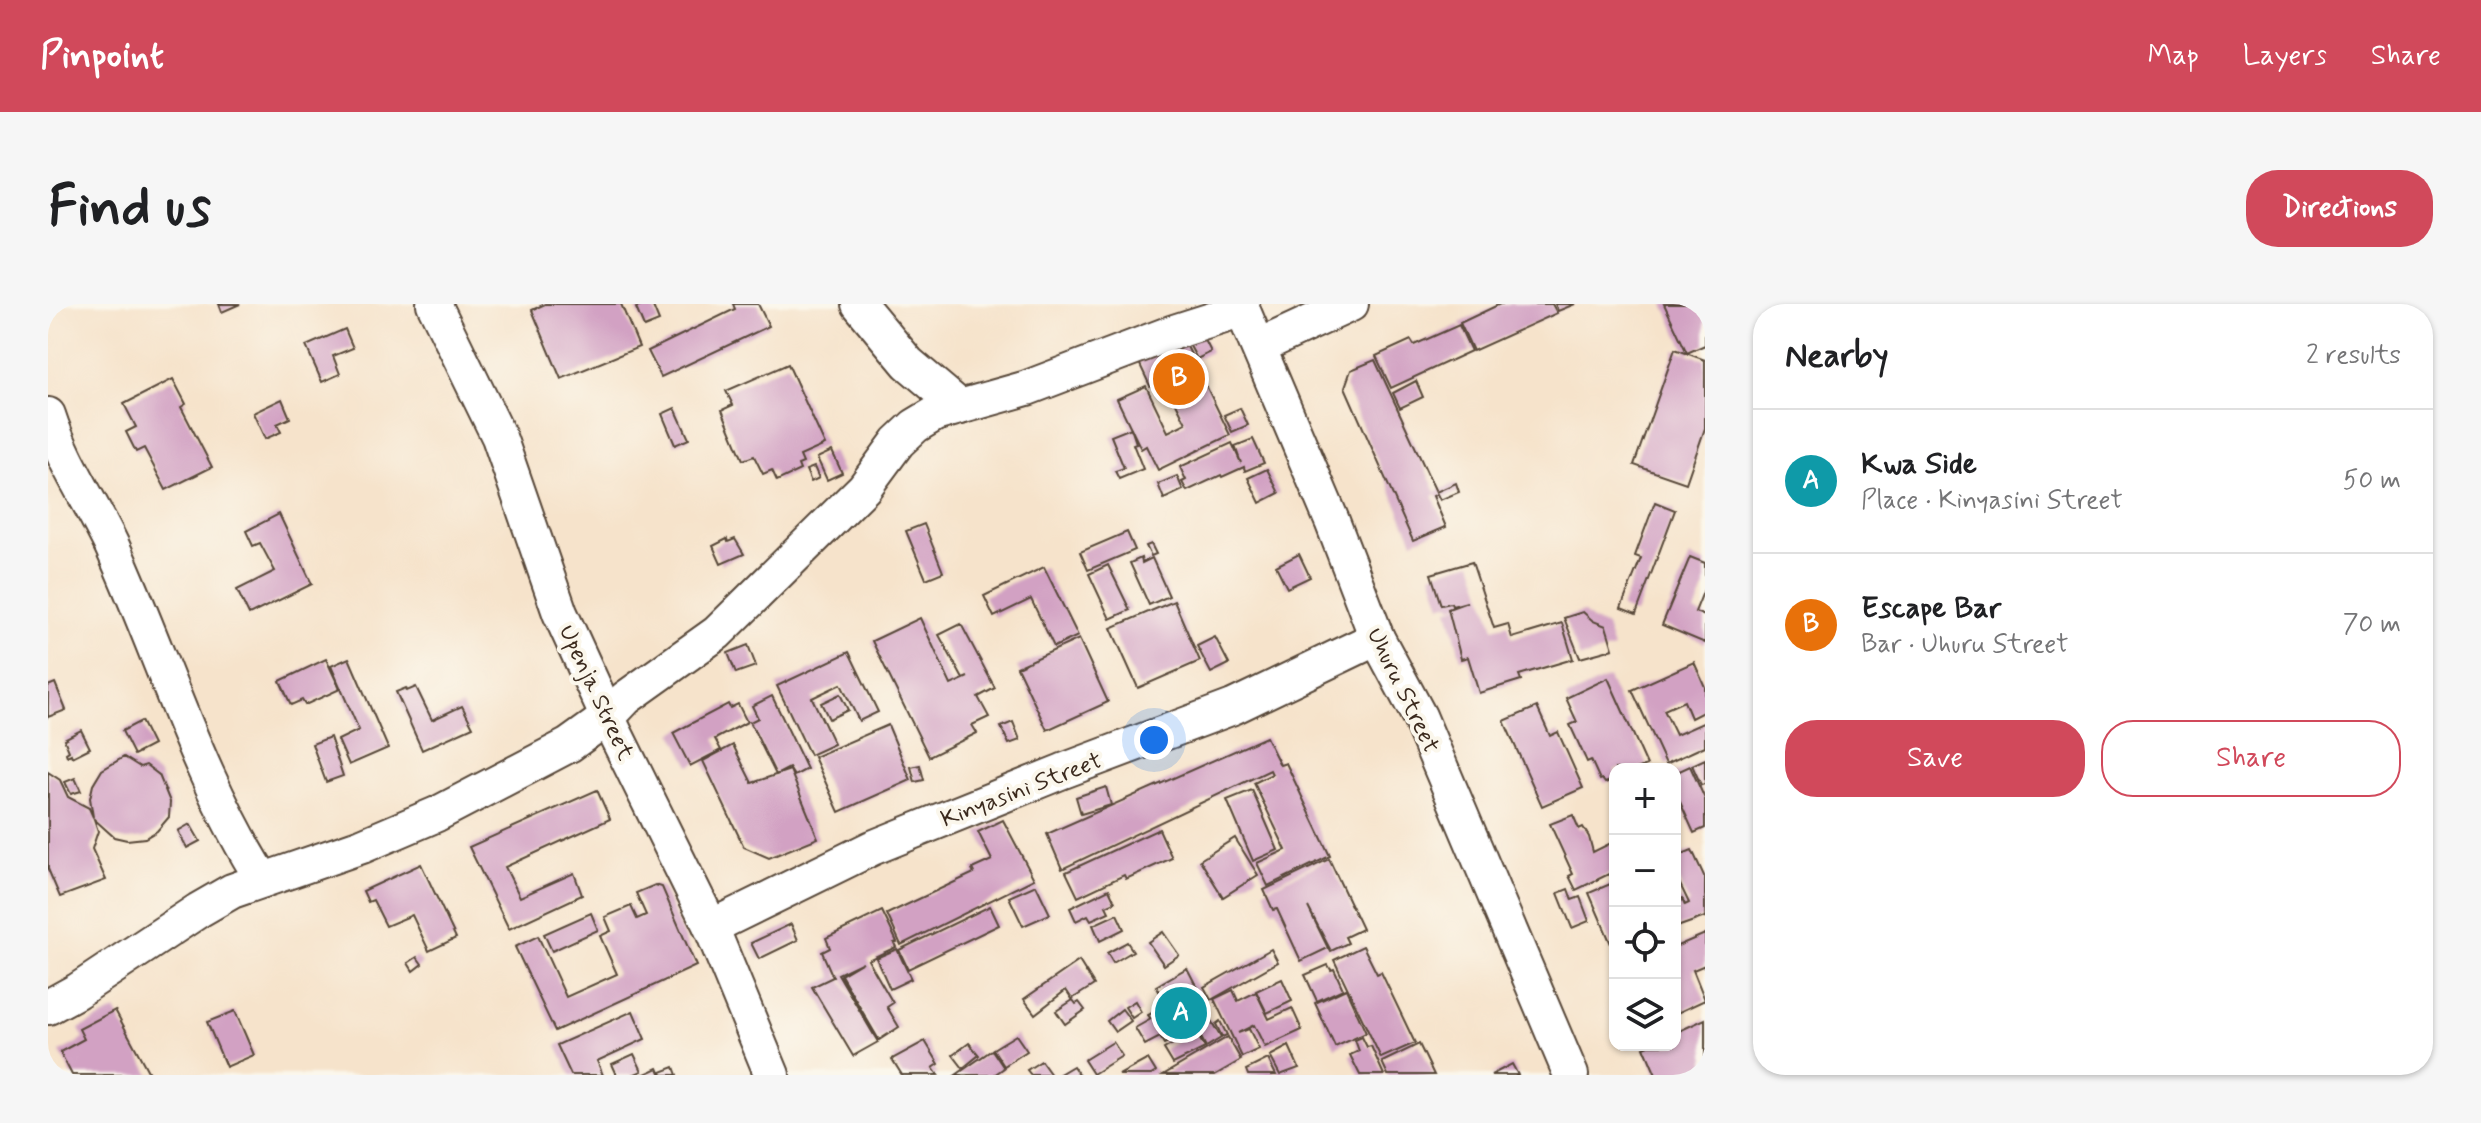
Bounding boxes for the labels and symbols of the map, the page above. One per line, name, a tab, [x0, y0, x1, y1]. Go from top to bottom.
pin: B	[1153, 349, 1205, 409]
street label: Upenja Street	[551, 620, 641, 765]
street label: Uhuru Street	[1359, 623, 1446, 758]
your location	[1134, 720, 1174, 760]
street label: Kinyasini Street	[936, 745, 1107, 835]
pin: A	[1155, 983, 1207, 1043]

